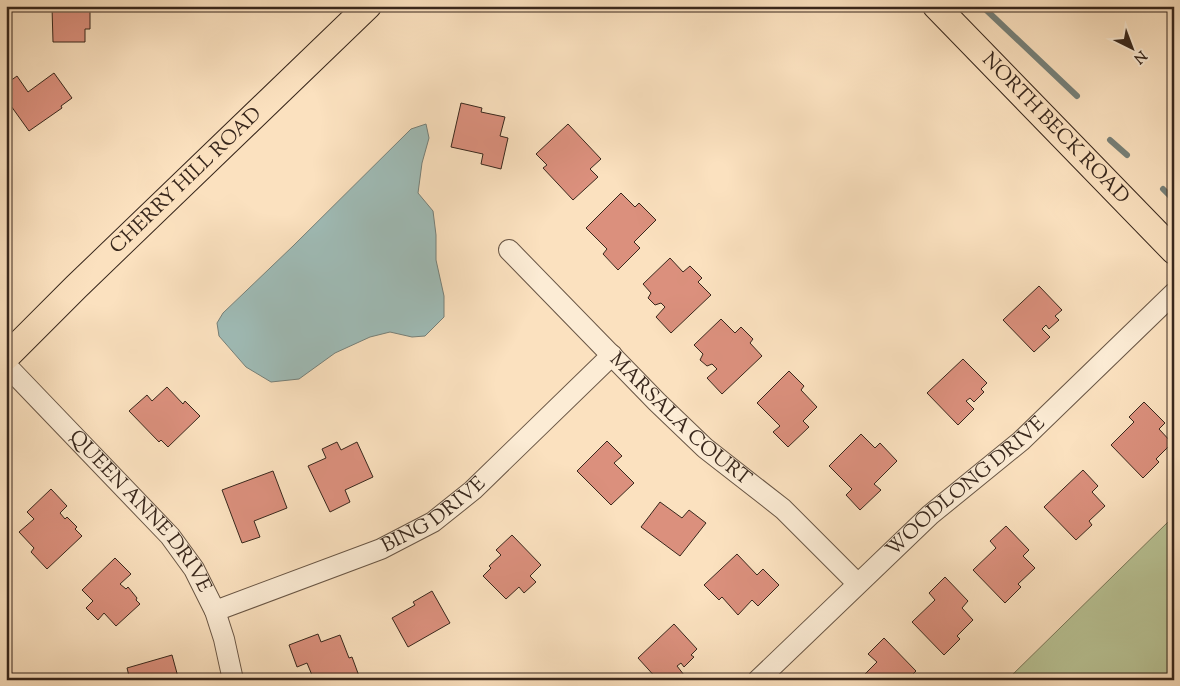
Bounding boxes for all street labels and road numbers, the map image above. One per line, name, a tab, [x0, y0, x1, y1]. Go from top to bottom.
street label: NORTH BECK ROAD	[975, 46, 1136, 211]
street label: CHERRY HILL ROAD	[104, 101, 269, 261]
street label: MARSALA COURT	[602, 346, 757, 493]
street label: WOODLONG DRIVE	[880, 410, 1052, 564]
street label: QUEEN ANNE DRIVE	[62, 424, 218, 598]
street label: BING DRIVE	[376, 470, 493, 561]

